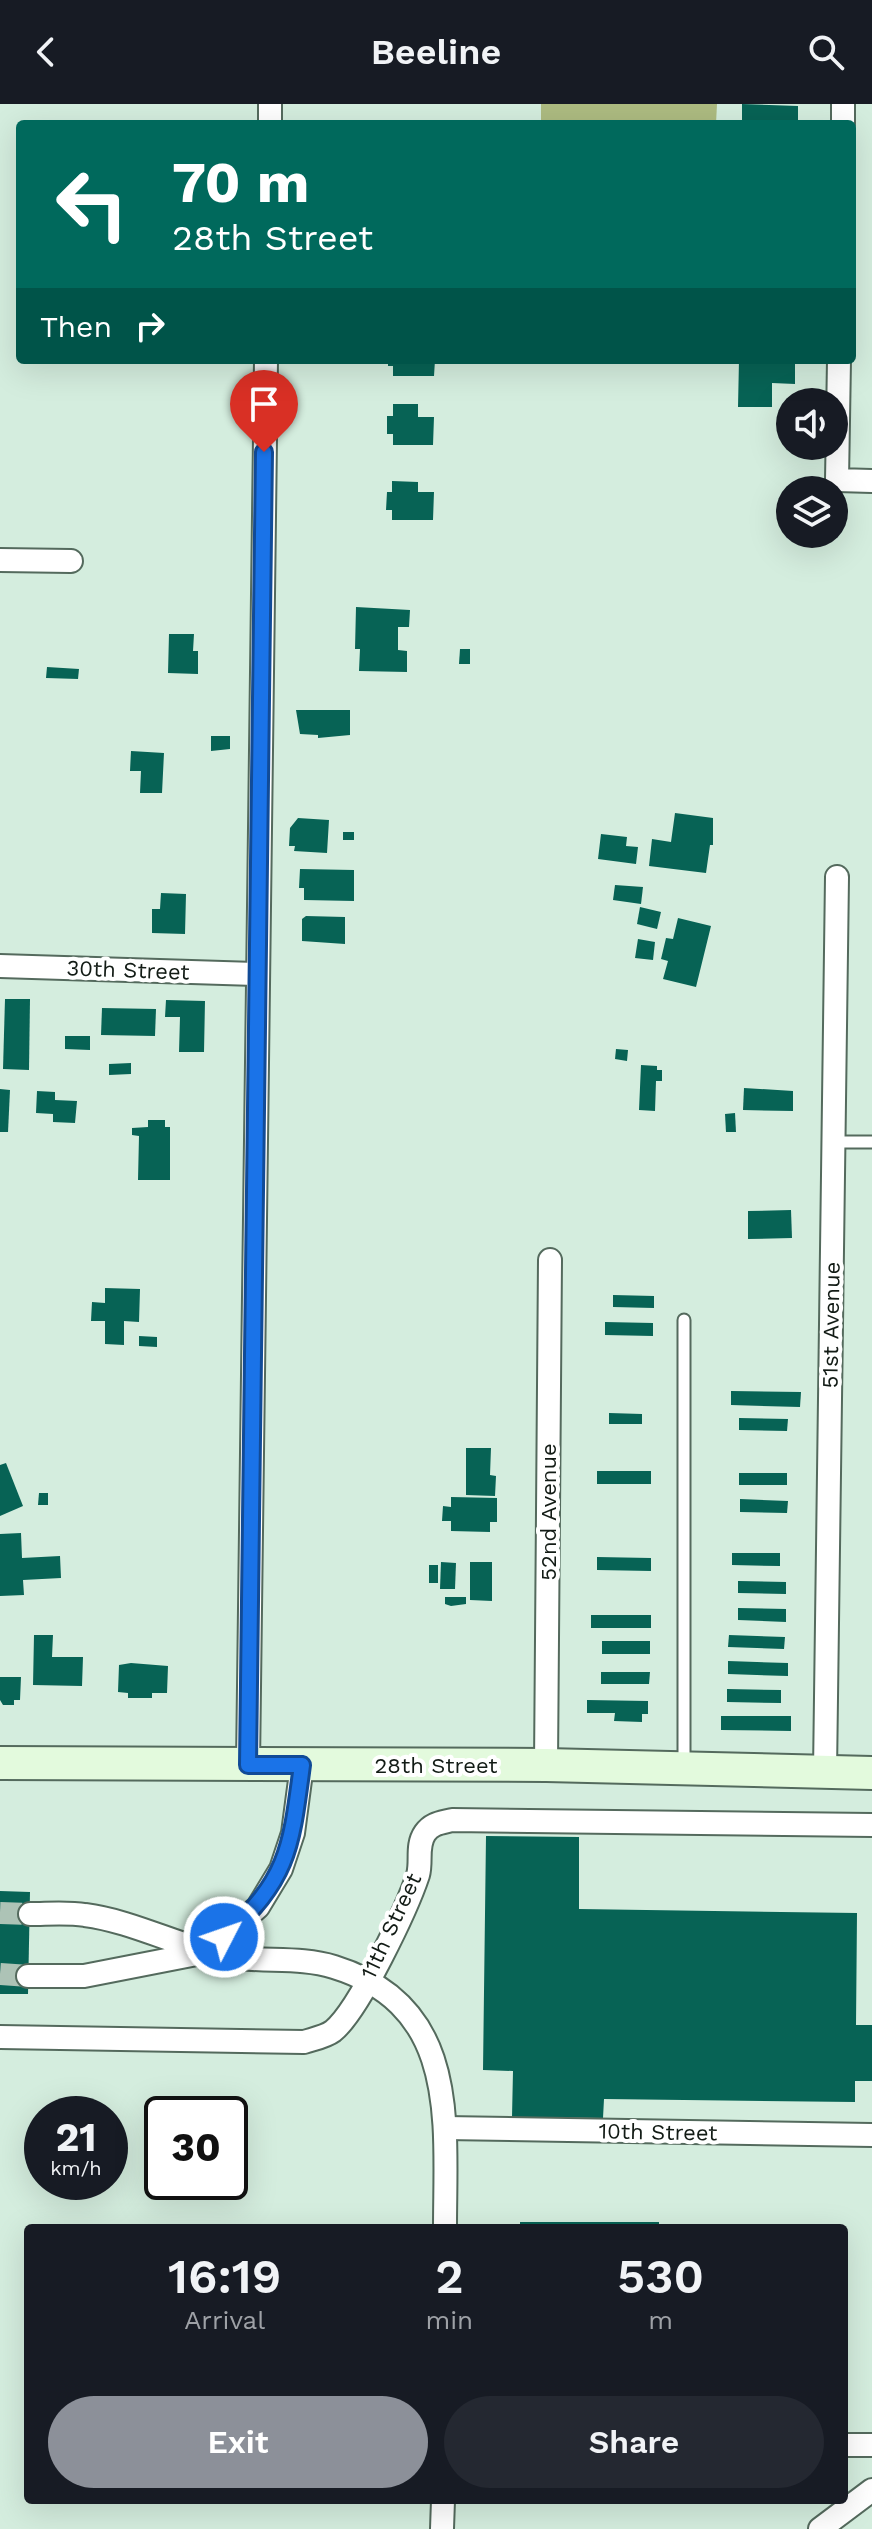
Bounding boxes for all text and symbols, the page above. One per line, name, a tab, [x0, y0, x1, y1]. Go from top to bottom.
icon: back	[24, 30, 68, 74]
icon: search	[804, 30, 848, 74]
text: Beeline	[371, 31, 501, 73]
text: 70 m	[172, 150, 309, 216]
icon: left	[40, 152, 144, 256]
text: 28th Street	[172, 217, 373, 259]
icon: right	[128, 304, 172, 348]
text: Then	[40, 309, 112, 344]
pin	[230, 370, 298, 452]
icon: arrive	[242, 382, 286, 426]
map controls	[776, 388, 848, 548]
button: sound	[776, 388, 848, 460]
button: layers	[776, 476, 848, 548]
street label: 30th Street	[66, 955, 190, 985]
street label: 51st Avenue	[817, 1261, 845, 1389]
street label: 52nd Avenue	[536, 1443, 561, 1581]
street label: 28th Street	[375, 1753, 497, 1778]
street label: 11th Street	[356, 1869, 426, 1983]
position arrow	[182, 1895, 266, 1979]
speed limit sign: 30	[144, 2096, 248, 2200]
text: 21	[55, 2114, 97, 2161]
street label: 10th Street	[598, 2118, 718, 2146]
text: km/h	[50, 2156, 102, 2180]
text: 16:19	[168, 2248, 281, 2305]
text: 2	[435, 2248, 464, 2305]
text: 530	[617, 2248, 704, 2305]
text: Arrival	[184, 2305, 265, 2335]
text: min	[425, 2305, 473, 2335]
text: m	[648, 2305, 673, 2335]
button: Exit	[48, 2396, 428, 2488]
button: Share	[444, 2396, 824, 2488]

